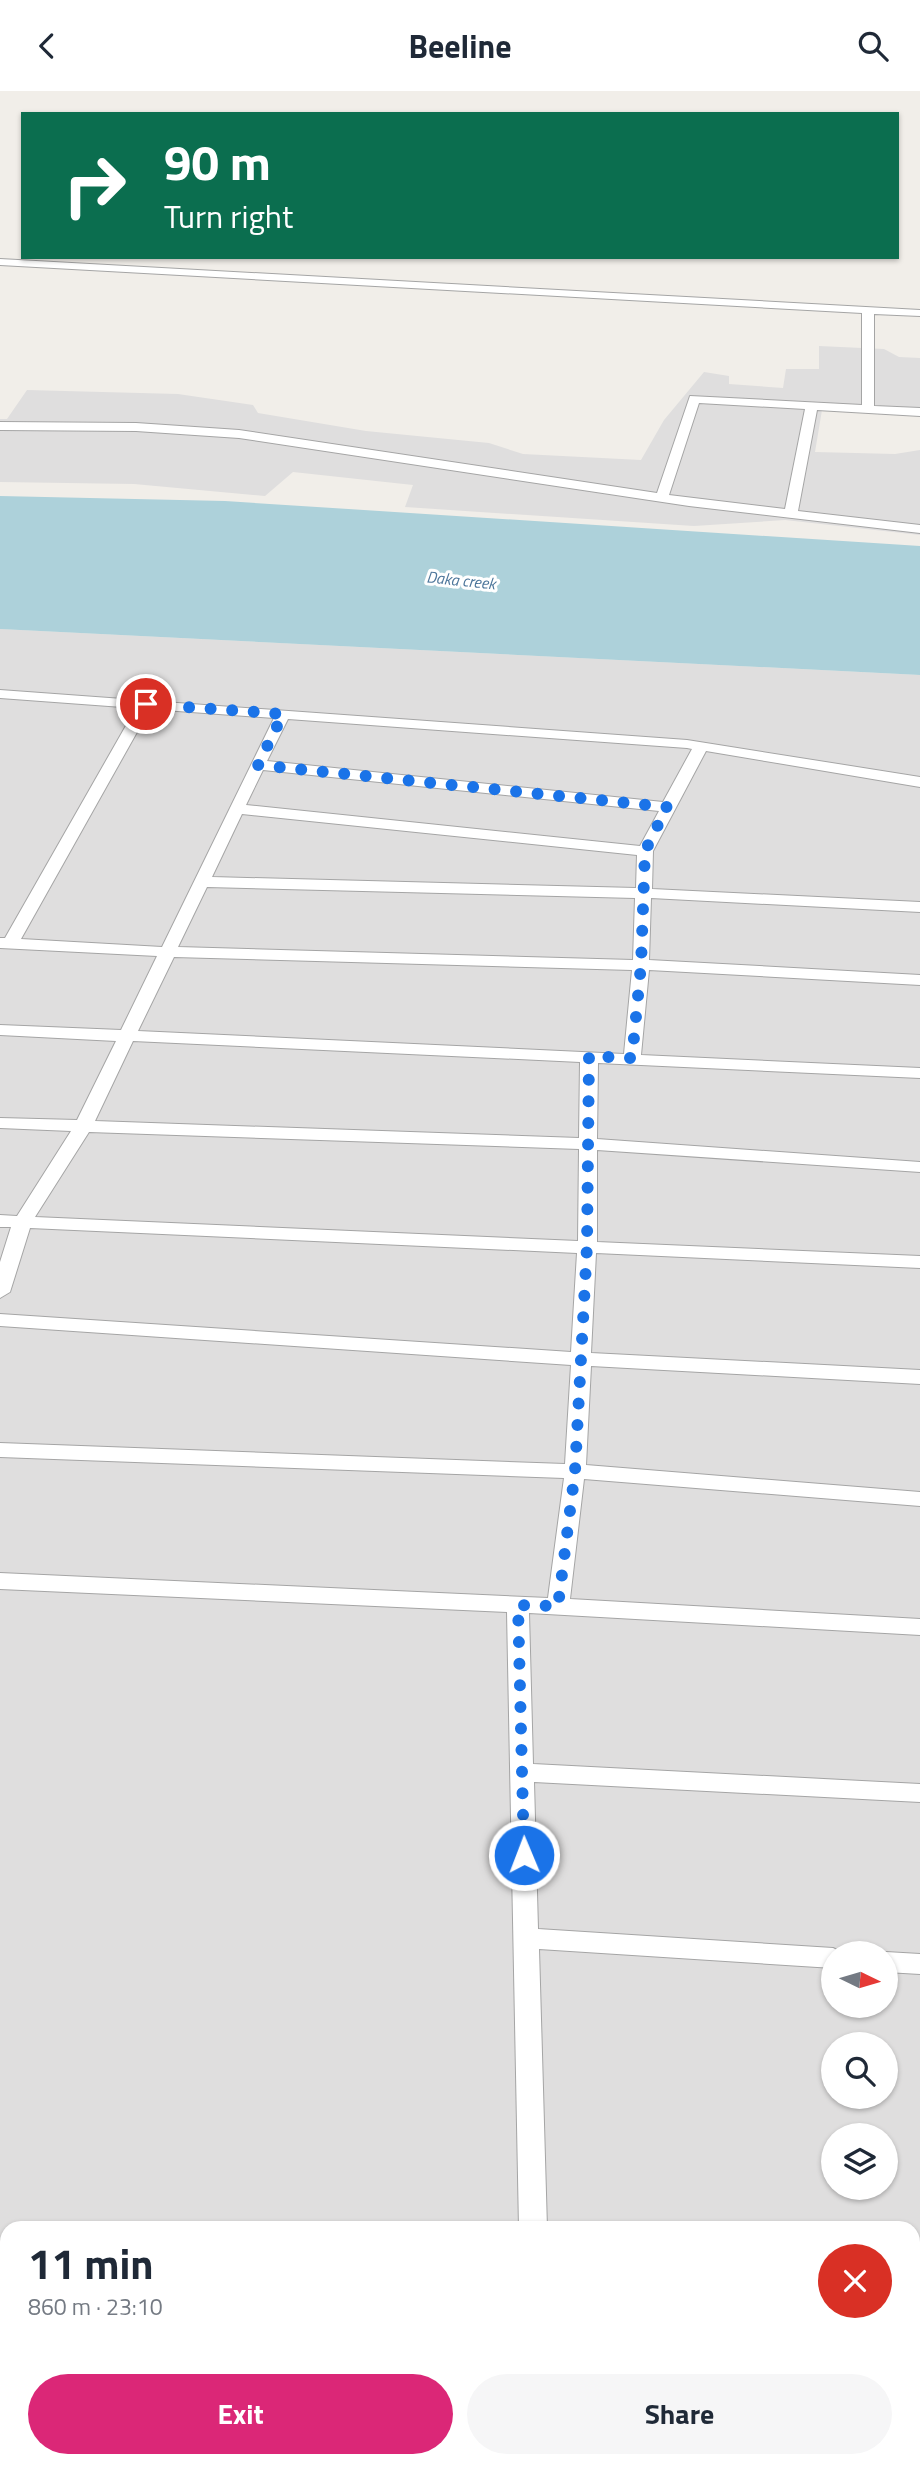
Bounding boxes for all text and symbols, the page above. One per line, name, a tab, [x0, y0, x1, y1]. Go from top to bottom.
text: Beeline	[408, 22, 512, 70]
icon: back	[28, 27, 66, 65]
icon: search	[854, 27, 892, 65]
text: 90 m	[164, 124, 271, 199]
icon: right	[49, 140, 140, 231]
text: Turn right	[164, 192, 293, 240]
water label: Daka creek	[425, 564, 499, 596]
pin	[116, 674, 176, 734]
icon: arrive	[127, 685, 165, 723]
position arrow	[487, 1818, 561, 1892]
north arrow	[821, 1941, 898, 2018]
map controls	[821, 1941, 898, 2200]
button: search	[821, 2032, 898, 2109]
button: layers	[821, 2123, 898, 2200]
text: 11 min	[28, 2231, 154, 2295]
button: close	[818, 2244, 892, 2318]
text: 860 m · 23:10	[28, 2289, 163, 2324]
button: Exit	[28, 2374, 453, 2454]
button: Share	[467, 2374, 892, 2454]

